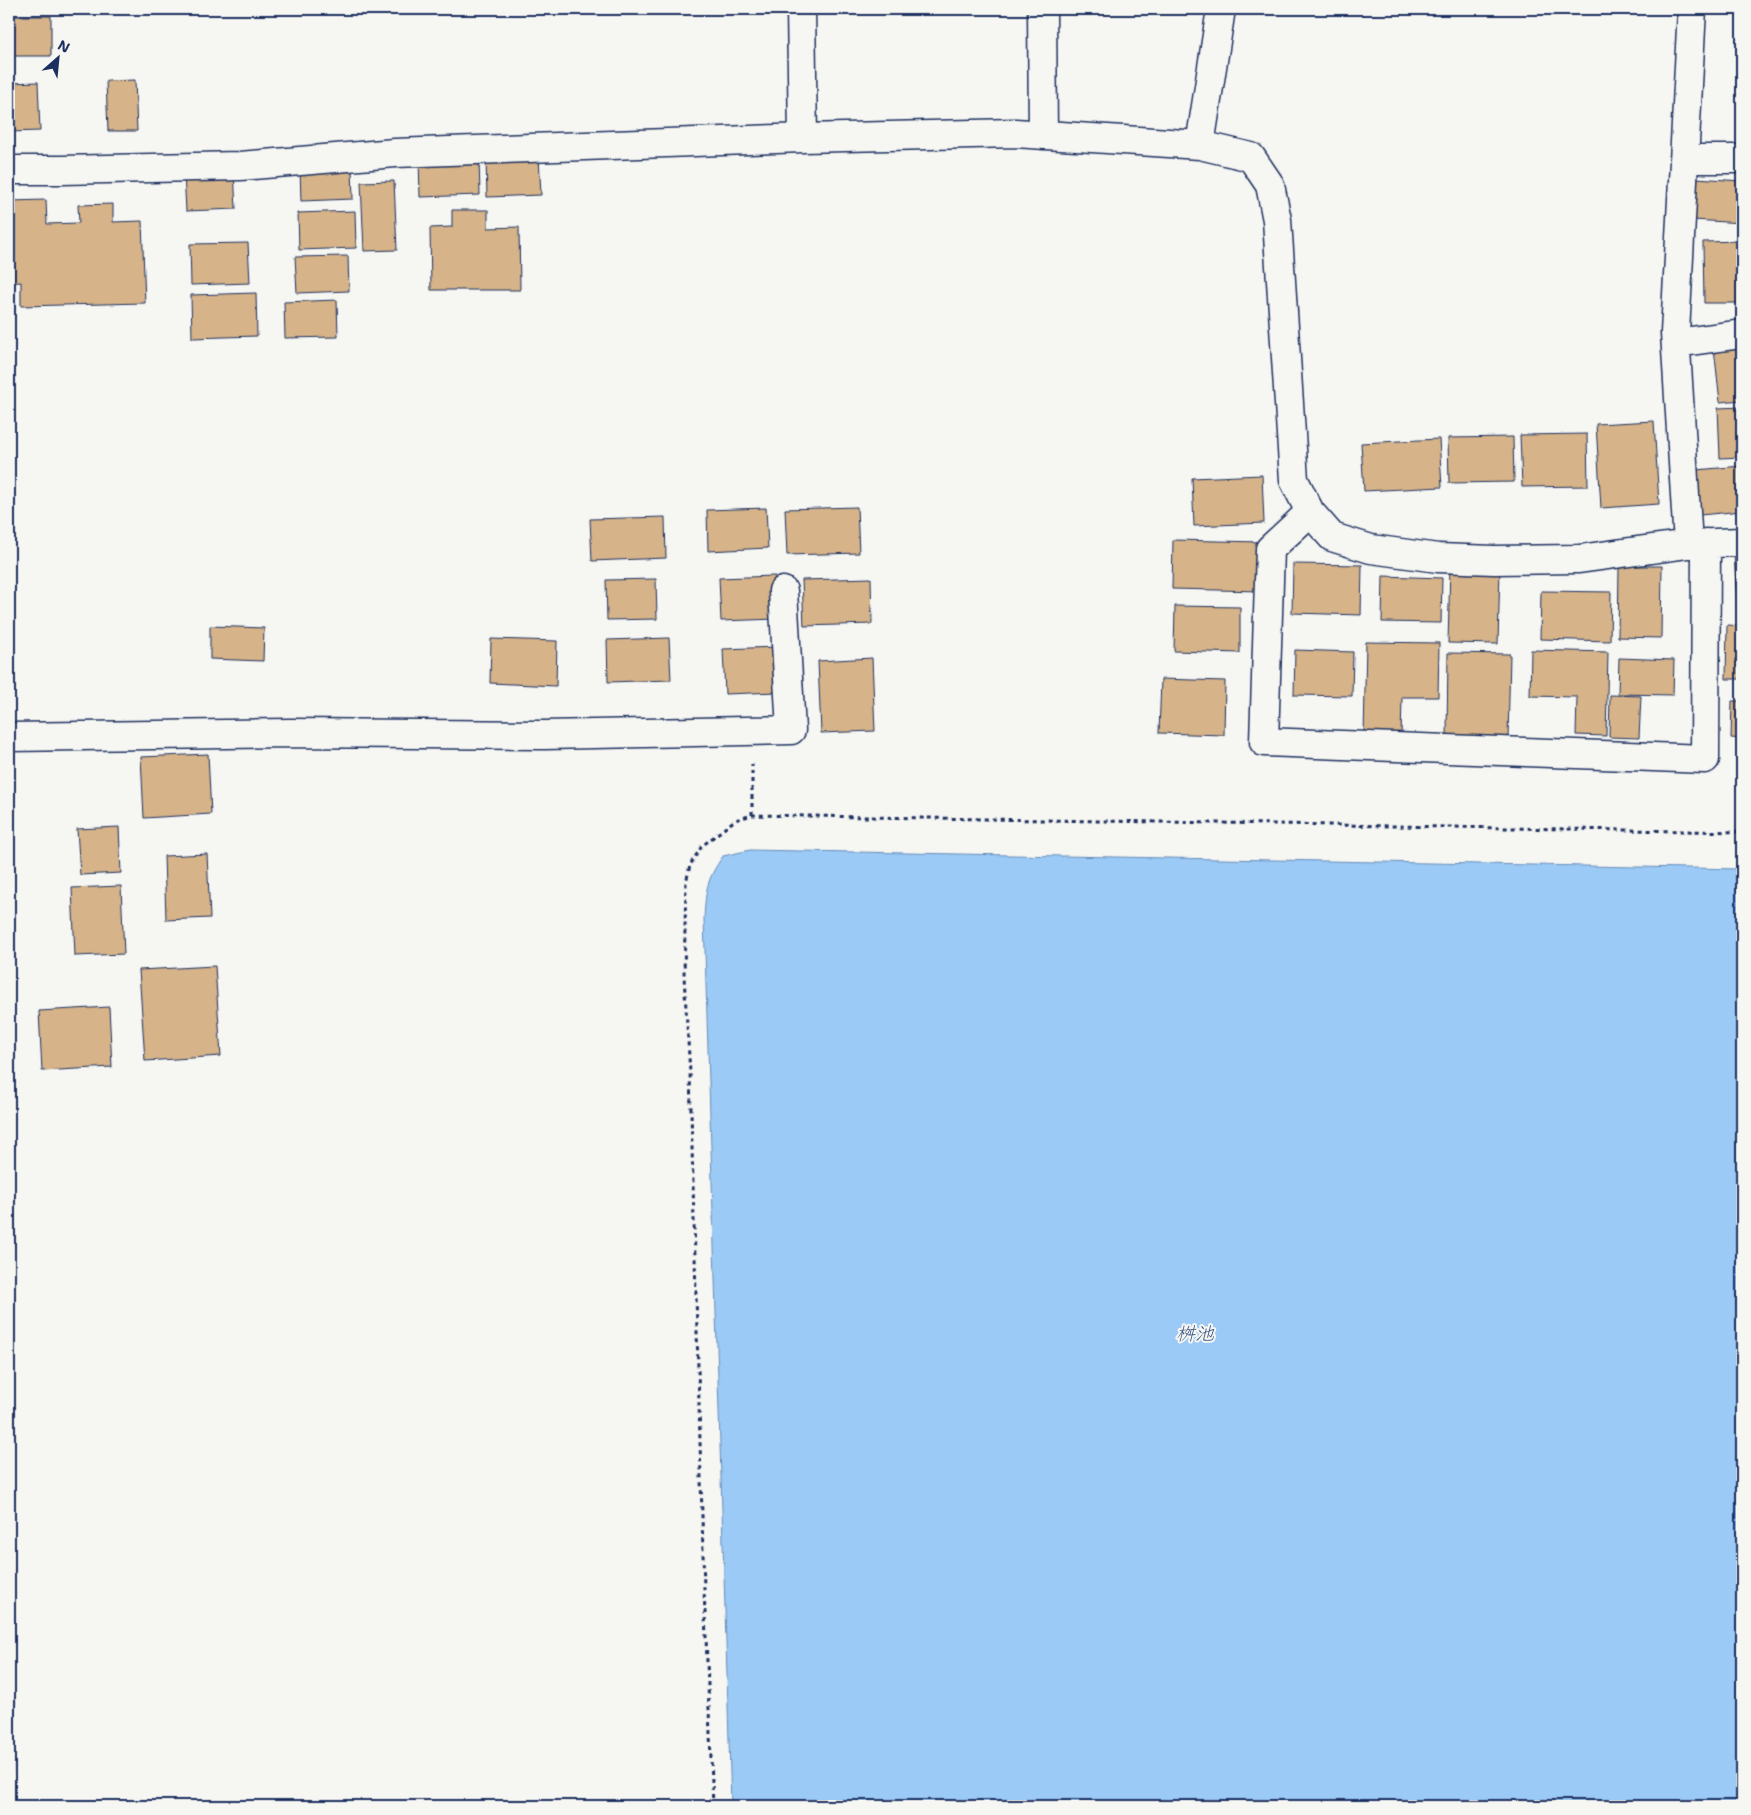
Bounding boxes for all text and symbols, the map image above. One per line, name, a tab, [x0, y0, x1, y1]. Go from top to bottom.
north arrow	[32, 32, 82, 82]
text: N	[55, 36, 73, 57]
water label: 桝池	[1176, 1321, 1215, 1346]

